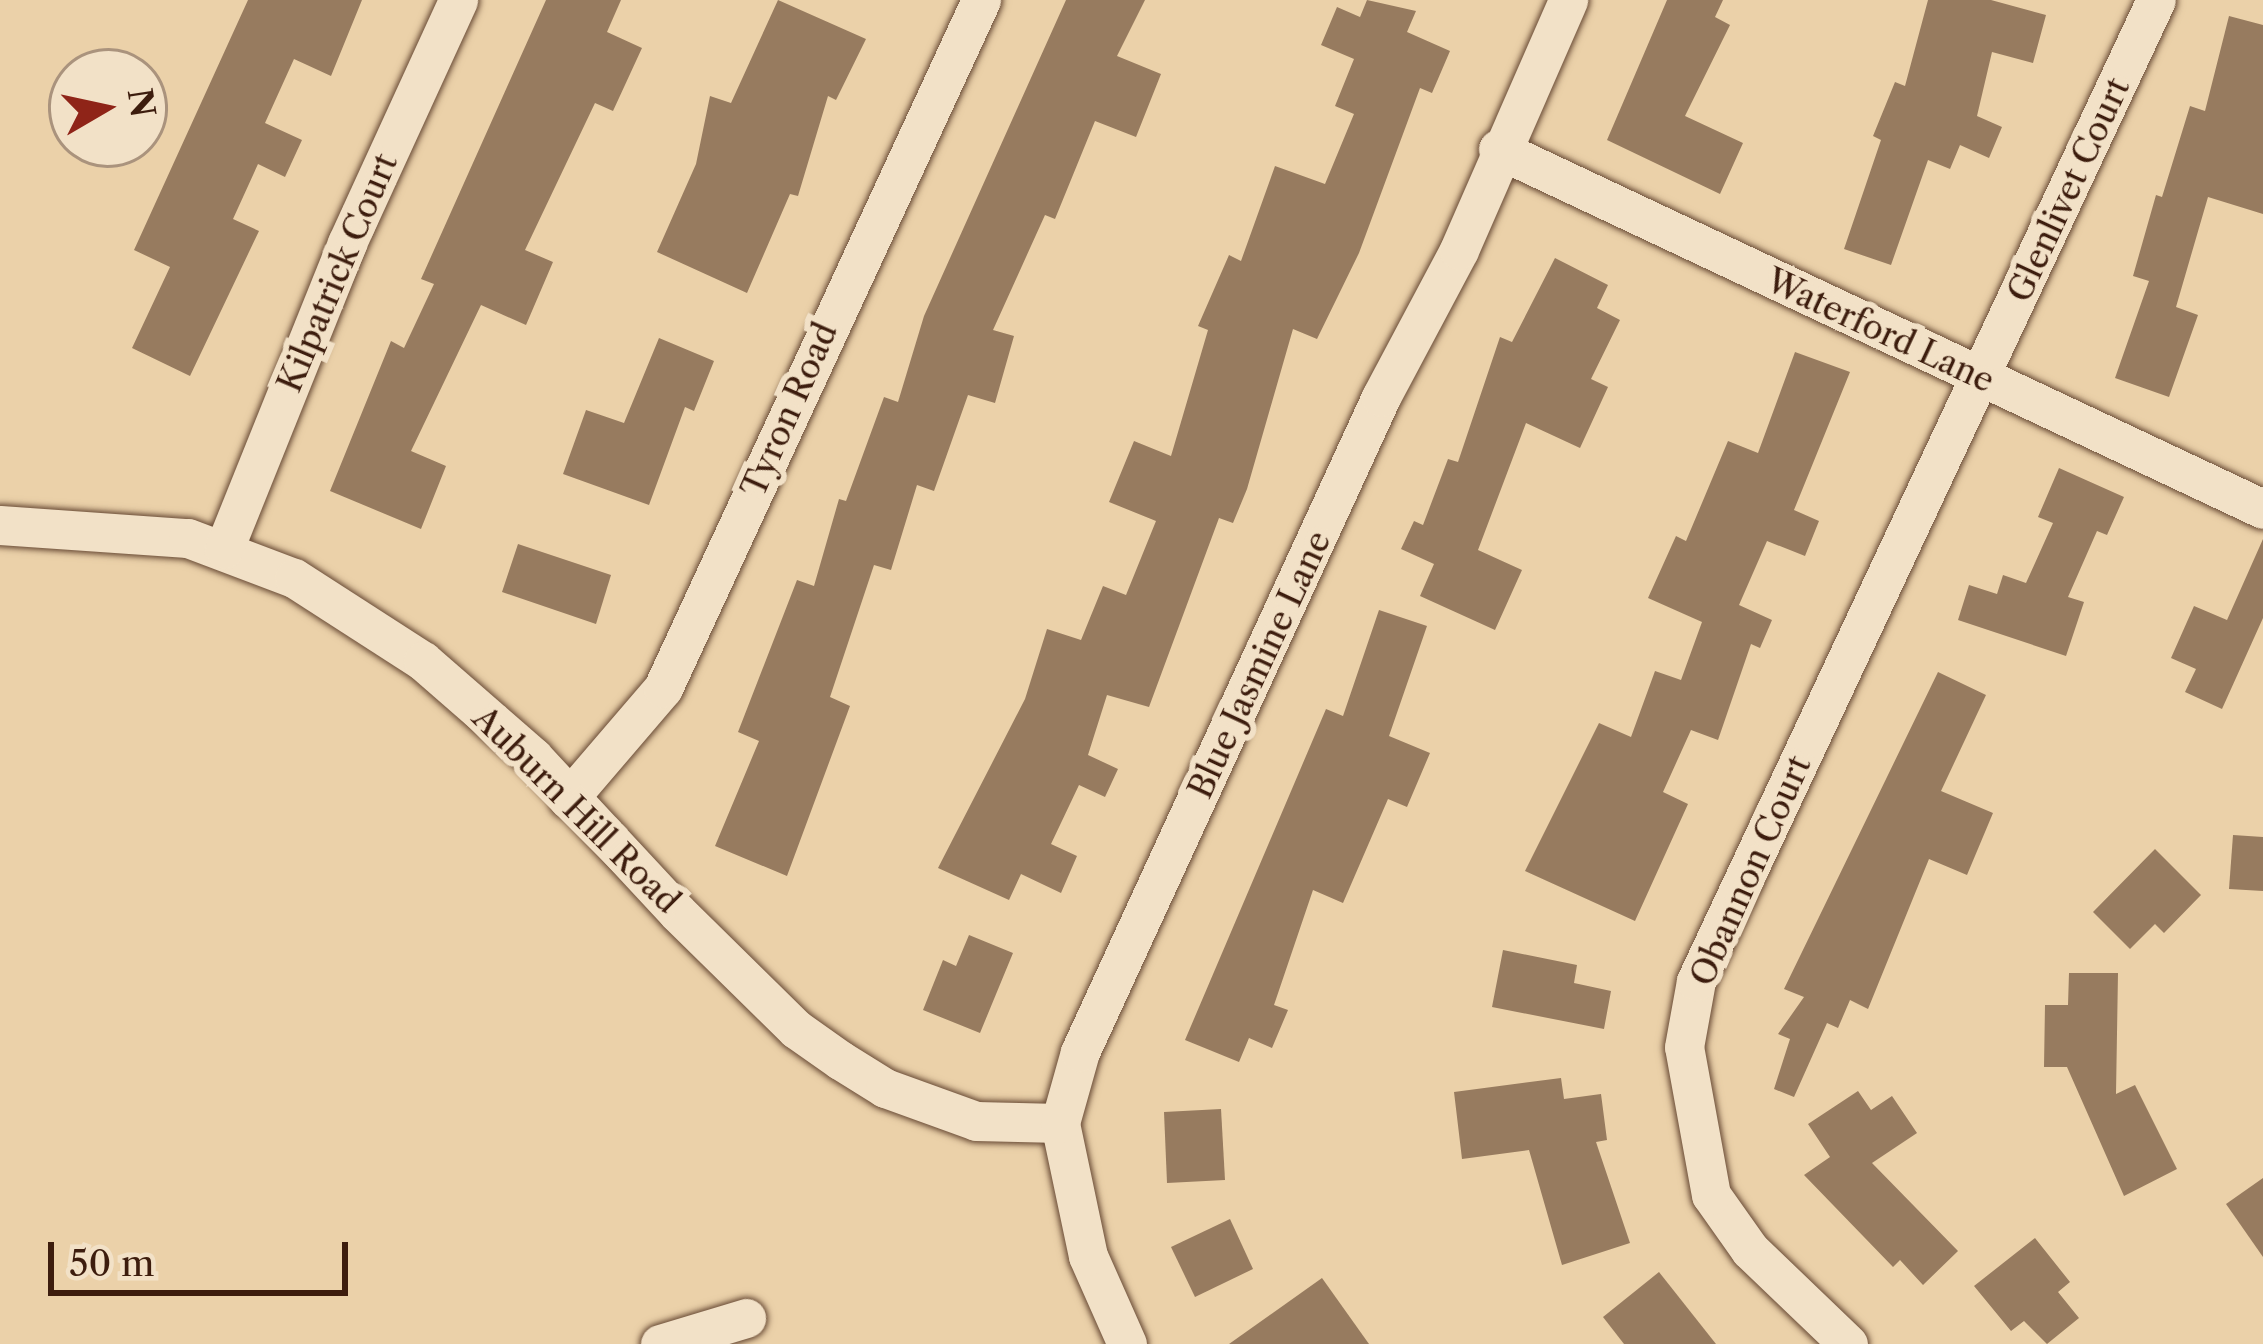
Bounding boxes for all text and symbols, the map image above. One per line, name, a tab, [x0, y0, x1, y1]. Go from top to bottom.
north arrow	[48, 48, 168, 168]
street label: Glenlivet Court	[2000, 72, 2138, 308]
text: N	[119, 85, 164, 120]
street label: Kilpatrick Court	[270, 148, 406, 398]
street label: Waterford Lane	[1760, 261, 2000, 401]
street label: Tyron Road	[734, 317, 846, 503]
street label: Blue Jasmine Lane	[1181, 525, 1339, 805]
street label: Auburn Hill Road	[464, 698, 688, 922]
street label: Obannon Court	[1683, 750, 1819, 992]
scale bar	[54, 1218, 354, 1292]
text: 50 m	[69, 1241, 154, 1285]

